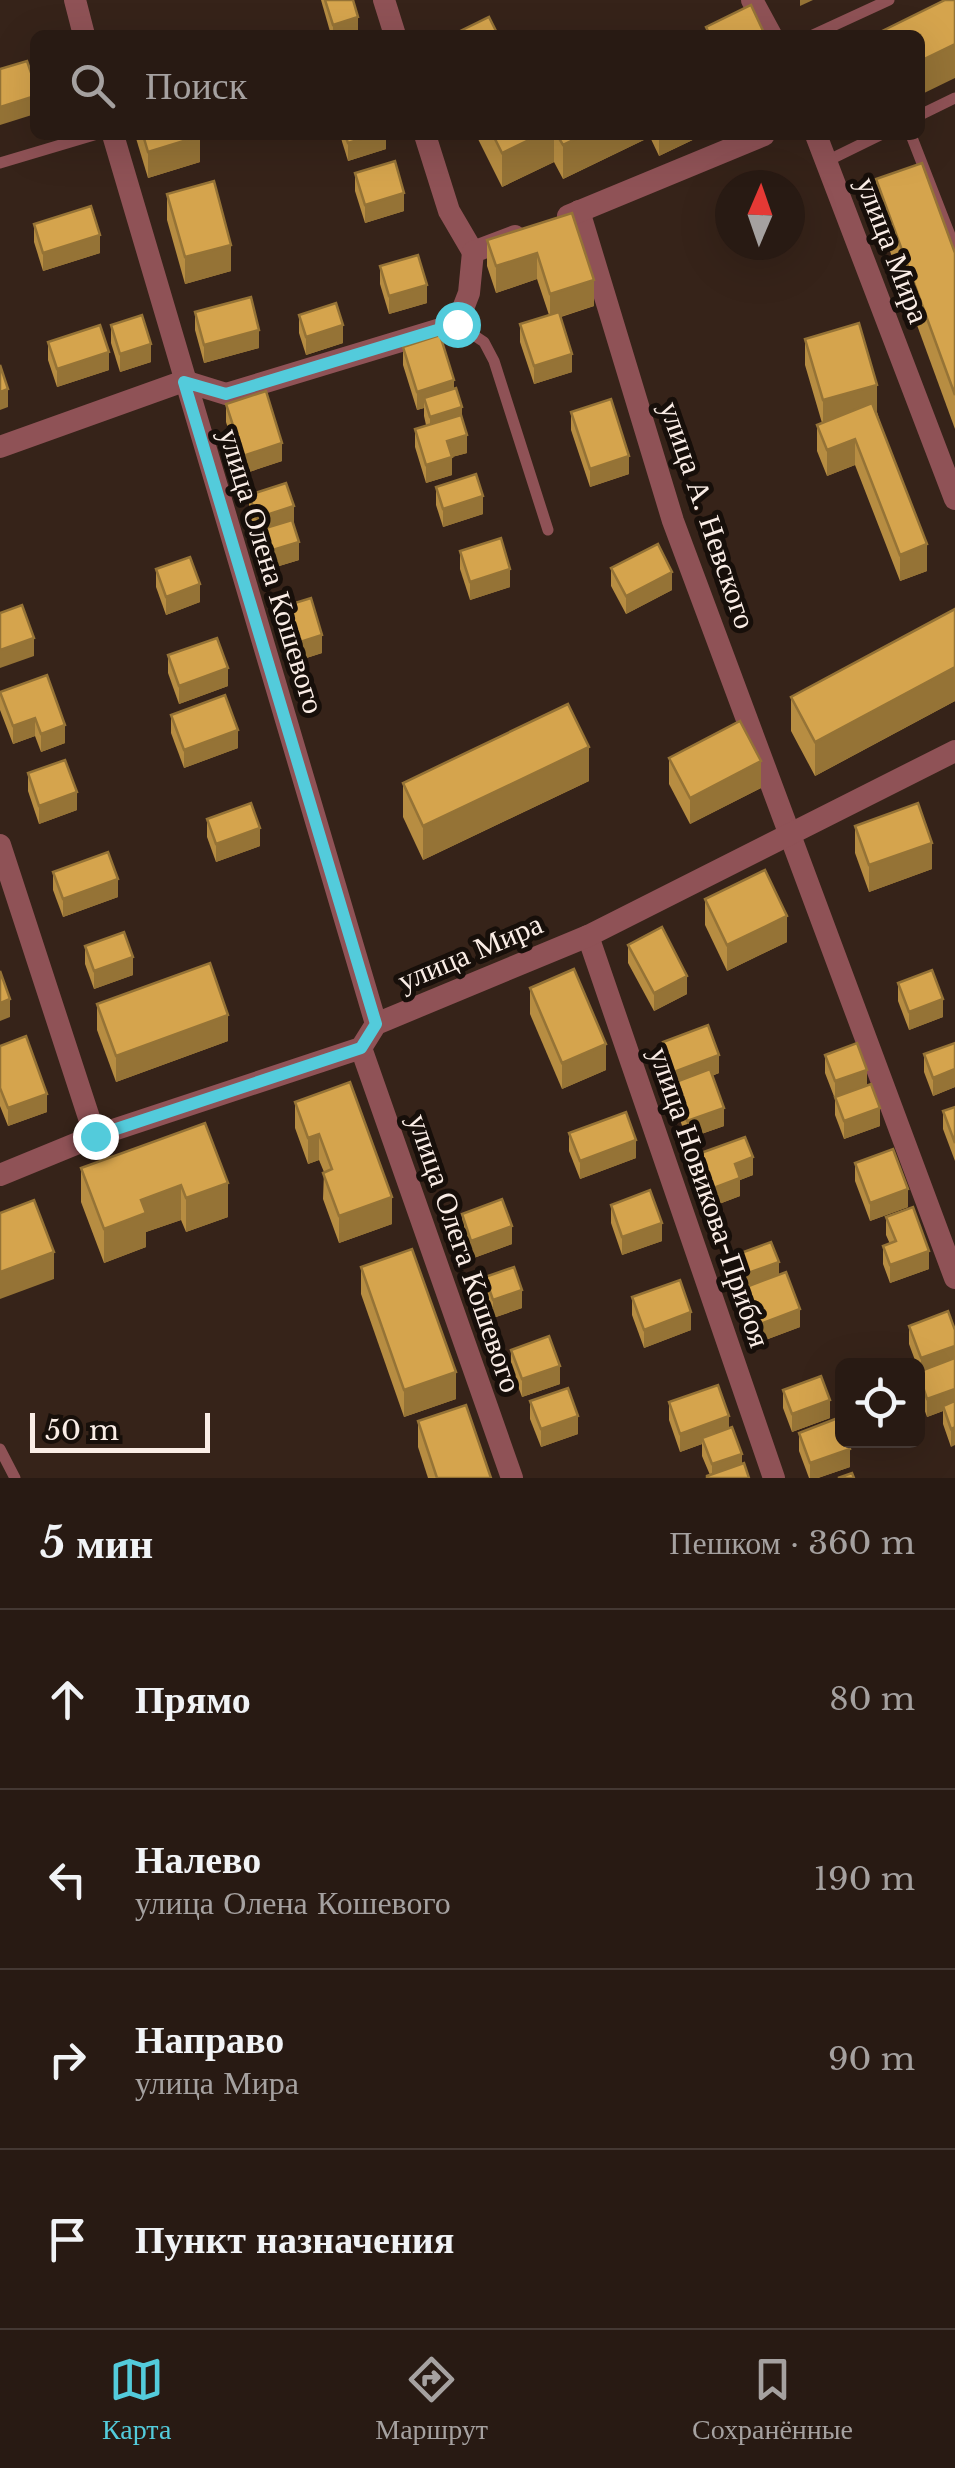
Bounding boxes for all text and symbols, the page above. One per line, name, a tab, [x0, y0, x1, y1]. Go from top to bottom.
search box	[30, 30, 925, 140]
icon: search	[65, 58, 120, 113]
text: Поиск	[145, 62, 247, 109]
north arrow	[715, 170, 805, 260]
street label: улица Мира	[848, 172, 938, 328]
route start	[435, 302, 481, 348]
street label: улица А. Невского	[652, 397, 764, 633]
street label: улица Олена Кошевого	[211, 424, 333, 718]
street label: улица Мира	[392, 905, 548, 999]
street label: улица Новикова-Прибоя	[641, 1042, 779, 1352]
street label: улица Олега Кошевого	[400, 1109, 530, 1397]
route end	[73, 1114, 119, 1160]
map controls	[835, 1358, 925, 1448]
button: locate	[835, 1358, 925, 1448]
scale bar	[30, 1408, 210, 1452]
text: 50 m	[45, 1413, 119, 1448]
text: 5 мин	[40, 1517, 153, 1569]
text: Пешком · 360 m	[669, 1523, 915, 1563]
icon: ahead	[40, 1672, 95, 1727]
text: Прямо	[135, 1676, 251, 1723]
text: 80 m	[829, 1679, 915, 1719]
text: Налево	[135, 1836, 261, 1883]
icon: left	[40, 1852, 95, 1907]
text: 190 m	[814, 1859, 915, 1899]
text: улица Олена Кошевого	[135, 1883, 451, 1923]
text: Направо	[135, 2016, 284, 2063]
icon: right	[40, 2032, 95, 2087]
text: 90 m	[828, 2039, 915, 2079]
text: улица Мира	[135, 2063, 299, 2103]
icon: arrive	[40, 2212, 95, 2267]
text: Пункт назначения	[135, 2216, 454, 2263]
tab: Карта	[102, 2352, 171, 2447]
tab: Маршрут	[375, 2352, 488, 2447]
tab: Сохранённые	[692, 2352, 853, 2447]

